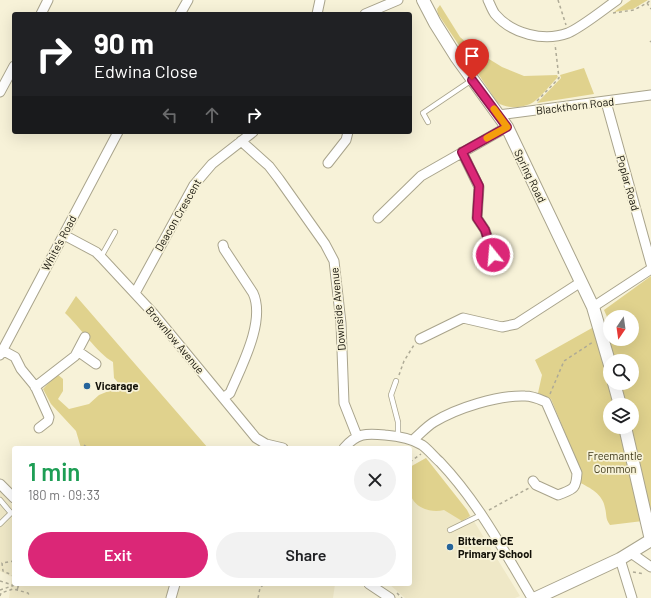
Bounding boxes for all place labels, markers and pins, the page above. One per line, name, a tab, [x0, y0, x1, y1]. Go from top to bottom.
pin	[455, 39, 489, 80]
place label: Vicarage	[95, 379, 138, 392]
marker: Vicarage	[82, 381, 92, 391]
place label: Bitterne CE Primary School	[458, 534, 532, 560]
marker: Bitterne CE Primary School	[445, 542, 455, 552]

